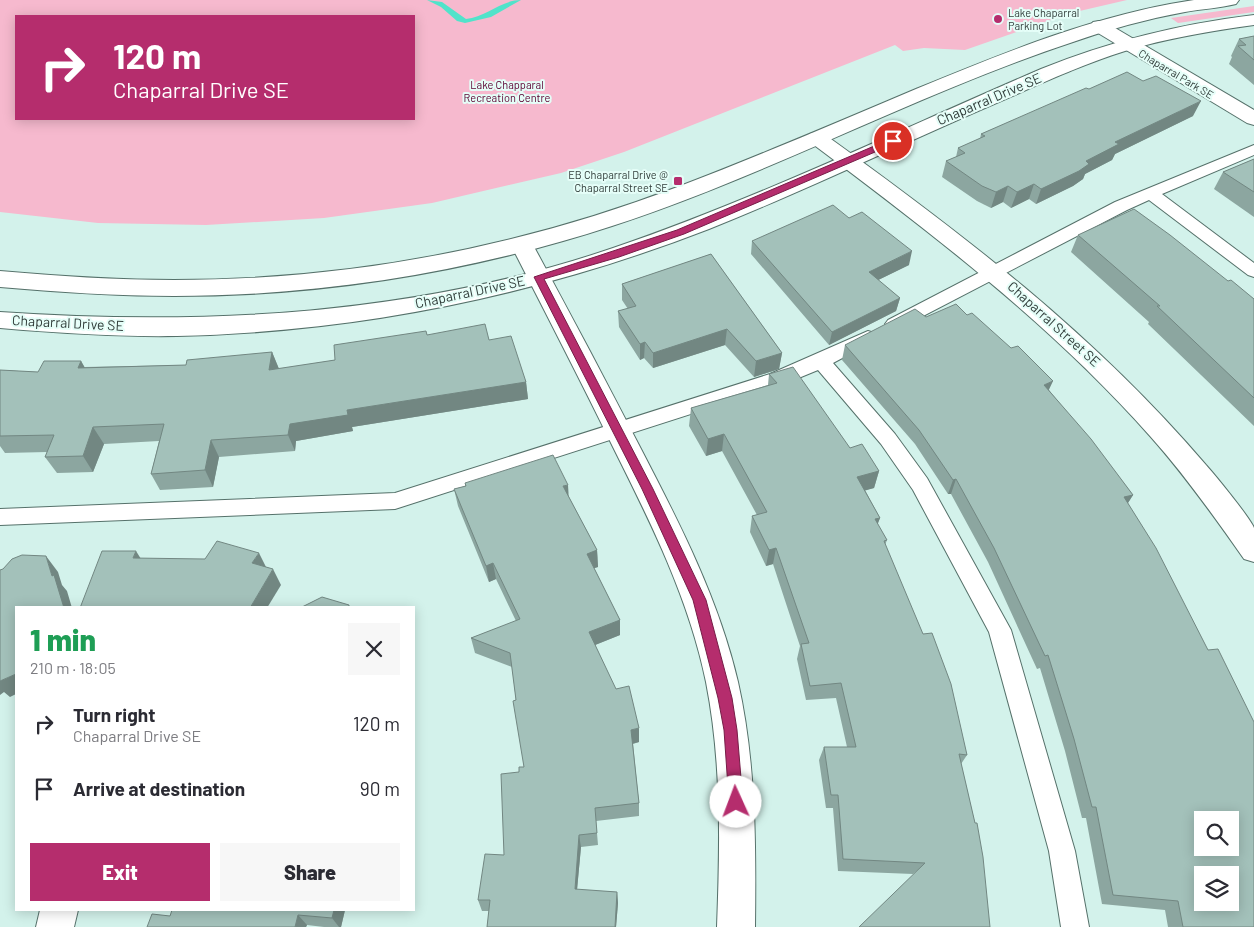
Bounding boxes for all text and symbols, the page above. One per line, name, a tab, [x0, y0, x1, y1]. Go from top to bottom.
place label: Lake Chaparral Parking Lot	[1008, 6, 1079, 32]
marker: Lake Chaparral Parking Lot	[992, 13, 1004, 25]
text: 120 m	[113, 34, 201, 76]
icon: right	[30, 35, 95, 100]
street label: Chaparral Park SE	[1136, 46, 1216, 101]
street label: Chaparral Drive SE	[934, 69, 1044, 128]
text: Chaparral Drive SE	[113, 76, 289, 102]
park label: Lake Chapparal Recreation Centre	[464, 78, 551, 104]
pin	[872, 120, 914, 162]
icon: arrive	[879, 127, 907, 155]
place label: EB Chaparral Drive @ Chaparral Street SE	[568, 168, 668, 194]
marker: EB Chaparral Drive @ Chaparral Street SE	[672, 175, 684, 187]
street label: Chaparral Drive SE	[413, 272, 526, 311]
street label: Chaparral Street SE	[1004, 277, 1104, 370]
street label: Chaparral Drive SE	[12, 311, 124, 334]
text: 1 min	[30, 621, 96, 657]
button: close	[348, 623, 400, 675]
text: 210 m · 18:05	[30, 658, 116, 677]
text: Turn right	[73, 703, 155, 726]
icon: right	[30, 710, 58, 738]
text: 120 m	[353, 712, 400, 735]
text: Chaparral Drive SE	[73, 726, 201, 745]
icon: arrive	[30, 775, 58, 803]
position arrow	[709, 775, 761, 827]
text: Arrive at destination	[73, 777, 245, 800]
text: 90 m	[360, 777, 400, 800]
map controls	[1194, 811, 1239, 911]
button: search	[1194, 811, 1239, 856]
button: Exit	[30, 843, 210, 901]
button: Share	[220, 843, 400, 901]
button: layers	[1194, 866, 1239, 911]

